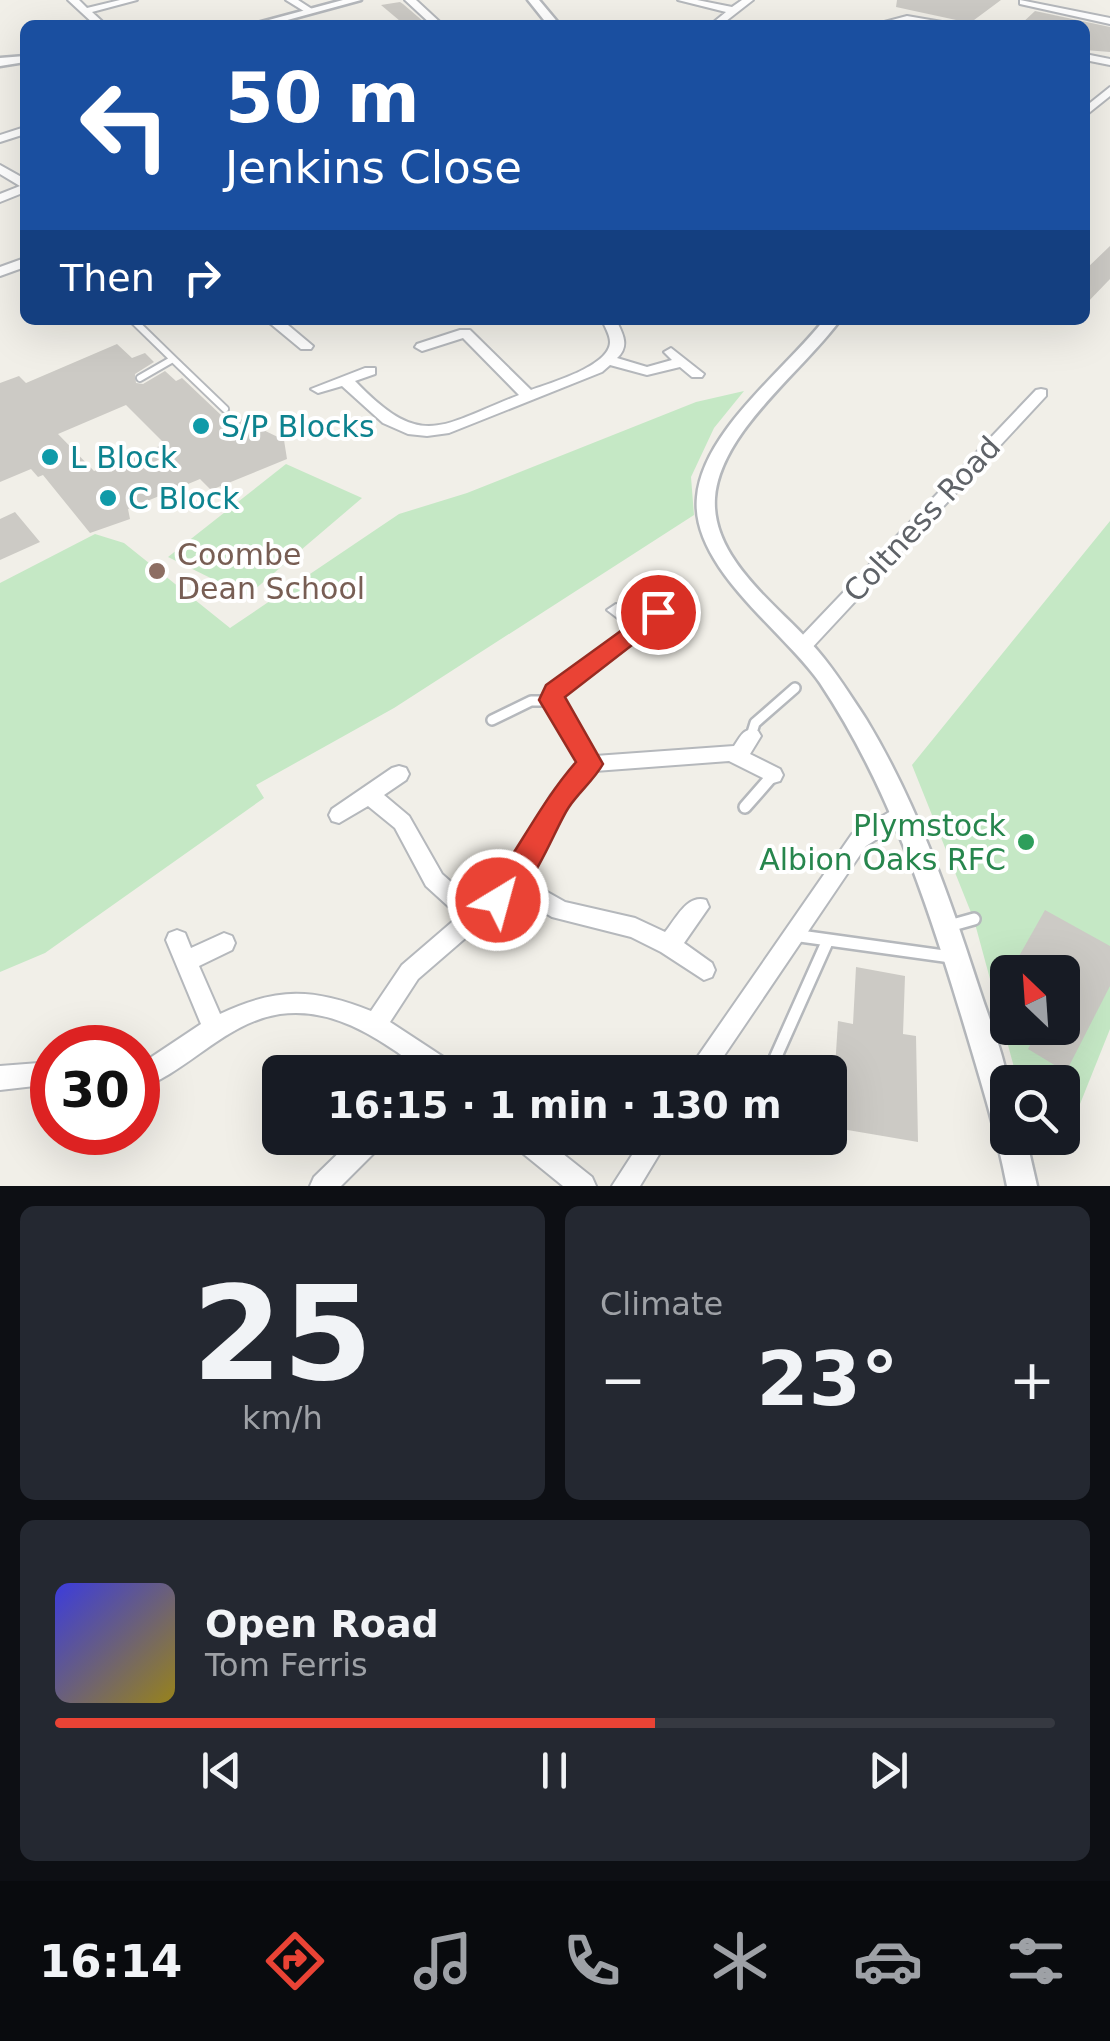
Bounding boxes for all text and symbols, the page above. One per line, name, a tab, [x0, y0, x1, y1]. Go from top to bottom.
text: 50 m	[225, 57, 420, 139]
icon: left	[60, 60, 190, 190]
text: Jenkins Close	[225, 141, 522, 194]
icon: right	[175, 250, 230, 305]
text: Then	[60, 256, 155, 300]
place label: S/P Blocks	[221, 409, 375, 444]
marker: S/P Blocks	[190, 415, 212, 437]
street label: Coltness Road	[837, 429, 1007, 609]
place label: L Block	[70, 440, 178, 475]
marker: L Block	[39, 446, 61, 468]
place label: C Block	[128, 481, 240, 516]
marker: C Block	[97, 487, 119, 509]
place label: Coombe Dean School	[177, 537, 365, 606]
marker: Coombe Dean School	[146, 560, 168, 582]
pin	[616, 570, 701, 655]
icon: arrive	[631, 585, 686, 640]
place label: Plymstock Albion Oaks RFC	[759, 808, 1007, 877]
marker: Plymstock Albion Oaks RFC	[1015, 831, 1037, 853]
position arrow	[446, 848, 550, 952]
north arrow	[990, 955, 1080, 1045]
map controls	[990, 955, 1080, 1155]
speed limit sign: 30	[30, 1025, 160, 1155]
button: search	[990, 1065, 1080, 1155]
text: 16:15 · 1 min · 130 m	[327, 1083, 782, 1127]
text: 25	[192, 1258, 373, 1410]
text: Climate	[600, 1285, 723, 1323]
text: 23°	[757, 1335, 898, 1423]
text: −	[600, 1348, 646, 1412]
text: +	[1009, 1348, 1055, 1412]
text: km/h	[242, 1399, 323, 1437]
text: Open Road	[205, 1602, 439, 1646]
text: Tom Ferris	[205, 1646, 368, 1684]
icon: previous	[194, 1743, 249, 1798]
icon: pause	[527, 1743, 582, 1798]
icon: next	[861, 1743, 916, 1798]
icon: directions	[260, 1926, 330, 1996]
icon: music	[408, 1926, 478, 1996]
icon: phone	[557, 1926, 627, 1996]
icon: climate	[705, 1926, 775, 1996]
icon: car	[853, 1926, 923, 1996]
icon: filters	[1001, 1926, 1071, 1996]
text: 16:14	[39, 1935, 182, 1988]

